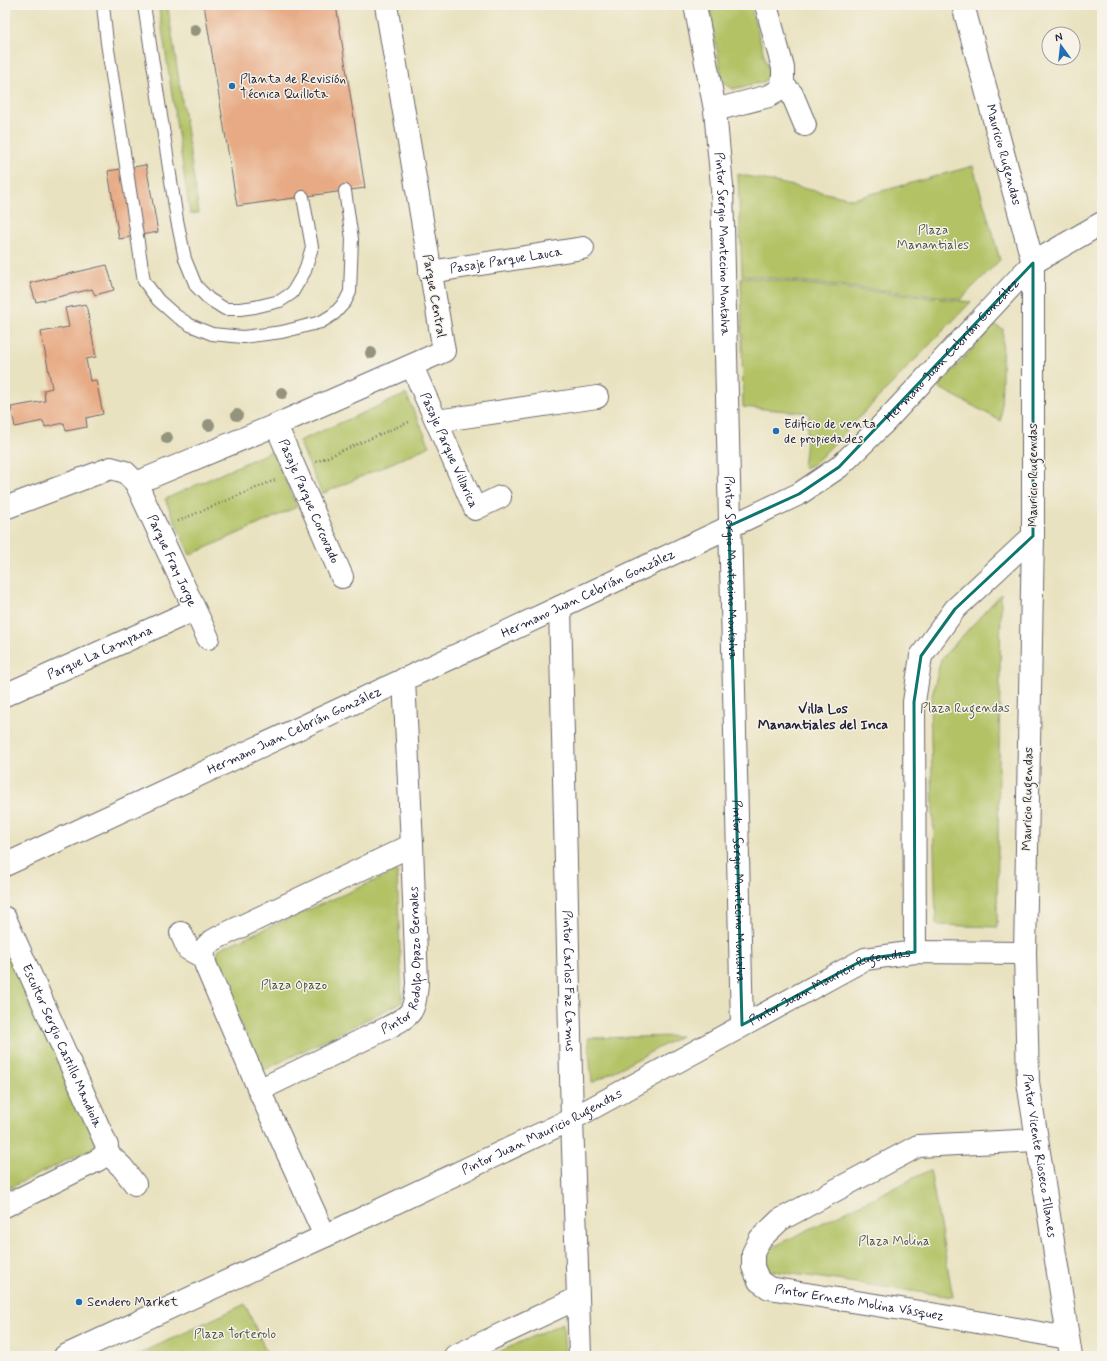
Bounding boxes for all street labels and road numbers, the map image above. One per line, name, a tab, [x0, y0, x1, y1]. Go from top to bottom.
street label: Mauricio Rugendas	[982, 102, 1025, 207]
street label: Pintor Sergio Montecino Montalva	[710, 151, 734, 336]
street label: Pasaje Parque Lauca	[449, 243, 564, 277]
street label: Parque Central	[418, 253, 450, 339]
street label: Hermano Juan Cebrián González	[881, 275, 1023, 426]
street label: Pasaje Parque Villarica	[416, 390, 482, 511]
street label: Mauricio Rugendas	[1025, 423, 1044, 527]
street label: Pasaje Parque Corcovado	[275, 436, 344, 566]
street label: Pintor Sergio Montecino Montalva	[720, 476, 742, 660]
street label: Parque Fray Jorge	[143, 512, 201, 609]
street label: Hermano Juan Cebrián González	[498, 545, 678, 642]
street label: Parque La Campana	[44, 621, 155, 683]
street label: Hermano Juan Cebrián González	[204, 683, 384, 778]
street label: Mauricio Rugendas	[1019, 747, 1039, 851]
street label: Pintor Sergio Montecino Montalva	[728, 800, 750, 984]
street label: Pintor Rodolfo Opazo Bernales	[378, 886, 427, 1038]
street label: Pintor Carlos Faz Camus	[559, 910, 579, 1052]
street label: Pintor Juan Mauricio Rugendas	[746, 944, 912, 1029]
street label: Escultor Sergio Castillo Mandiola	[18, 961, 106, 1130]
street label: Pintor Vicente Rioseco Illanes	[1019, 1074, 1061, 1239]
street label: Pintor Juan Mauricio Rugendas	[459, 1085, 625, 1179]
street label: Pintor Ernesto Molina Vásquez	[774, 1281, 946, 1325]

